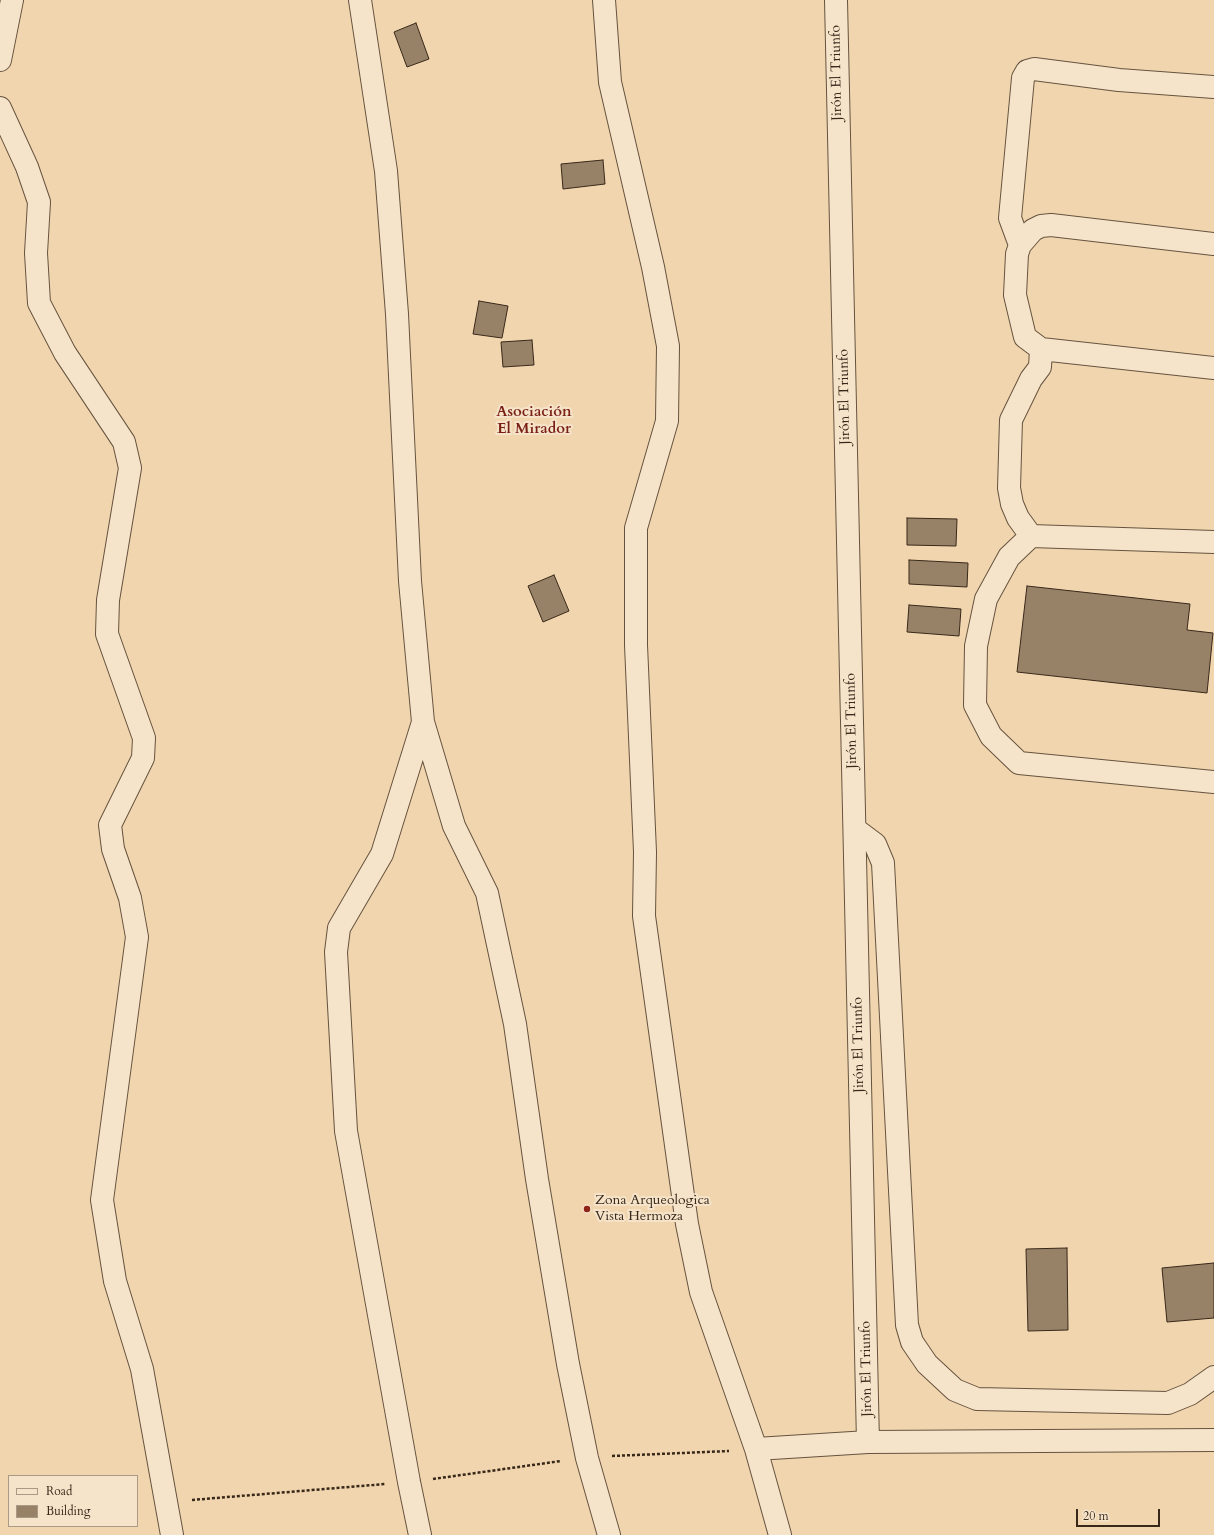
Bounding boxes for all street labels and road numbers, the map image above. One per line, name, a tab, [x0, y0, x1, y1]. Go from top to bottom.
street label: Jirón El Triunfo	[828, 25, 846, 121]
street label: Jirón El Triunfo	[836, 349, 854, 445]
street label: Jirón El Triunfo	[843, 673, 861, 769]
street label: Jirón El Triunfo	[850, 997, 868, 1093]
street label: Jirón El Triunfo	[858, 1321, 876, 1417]

